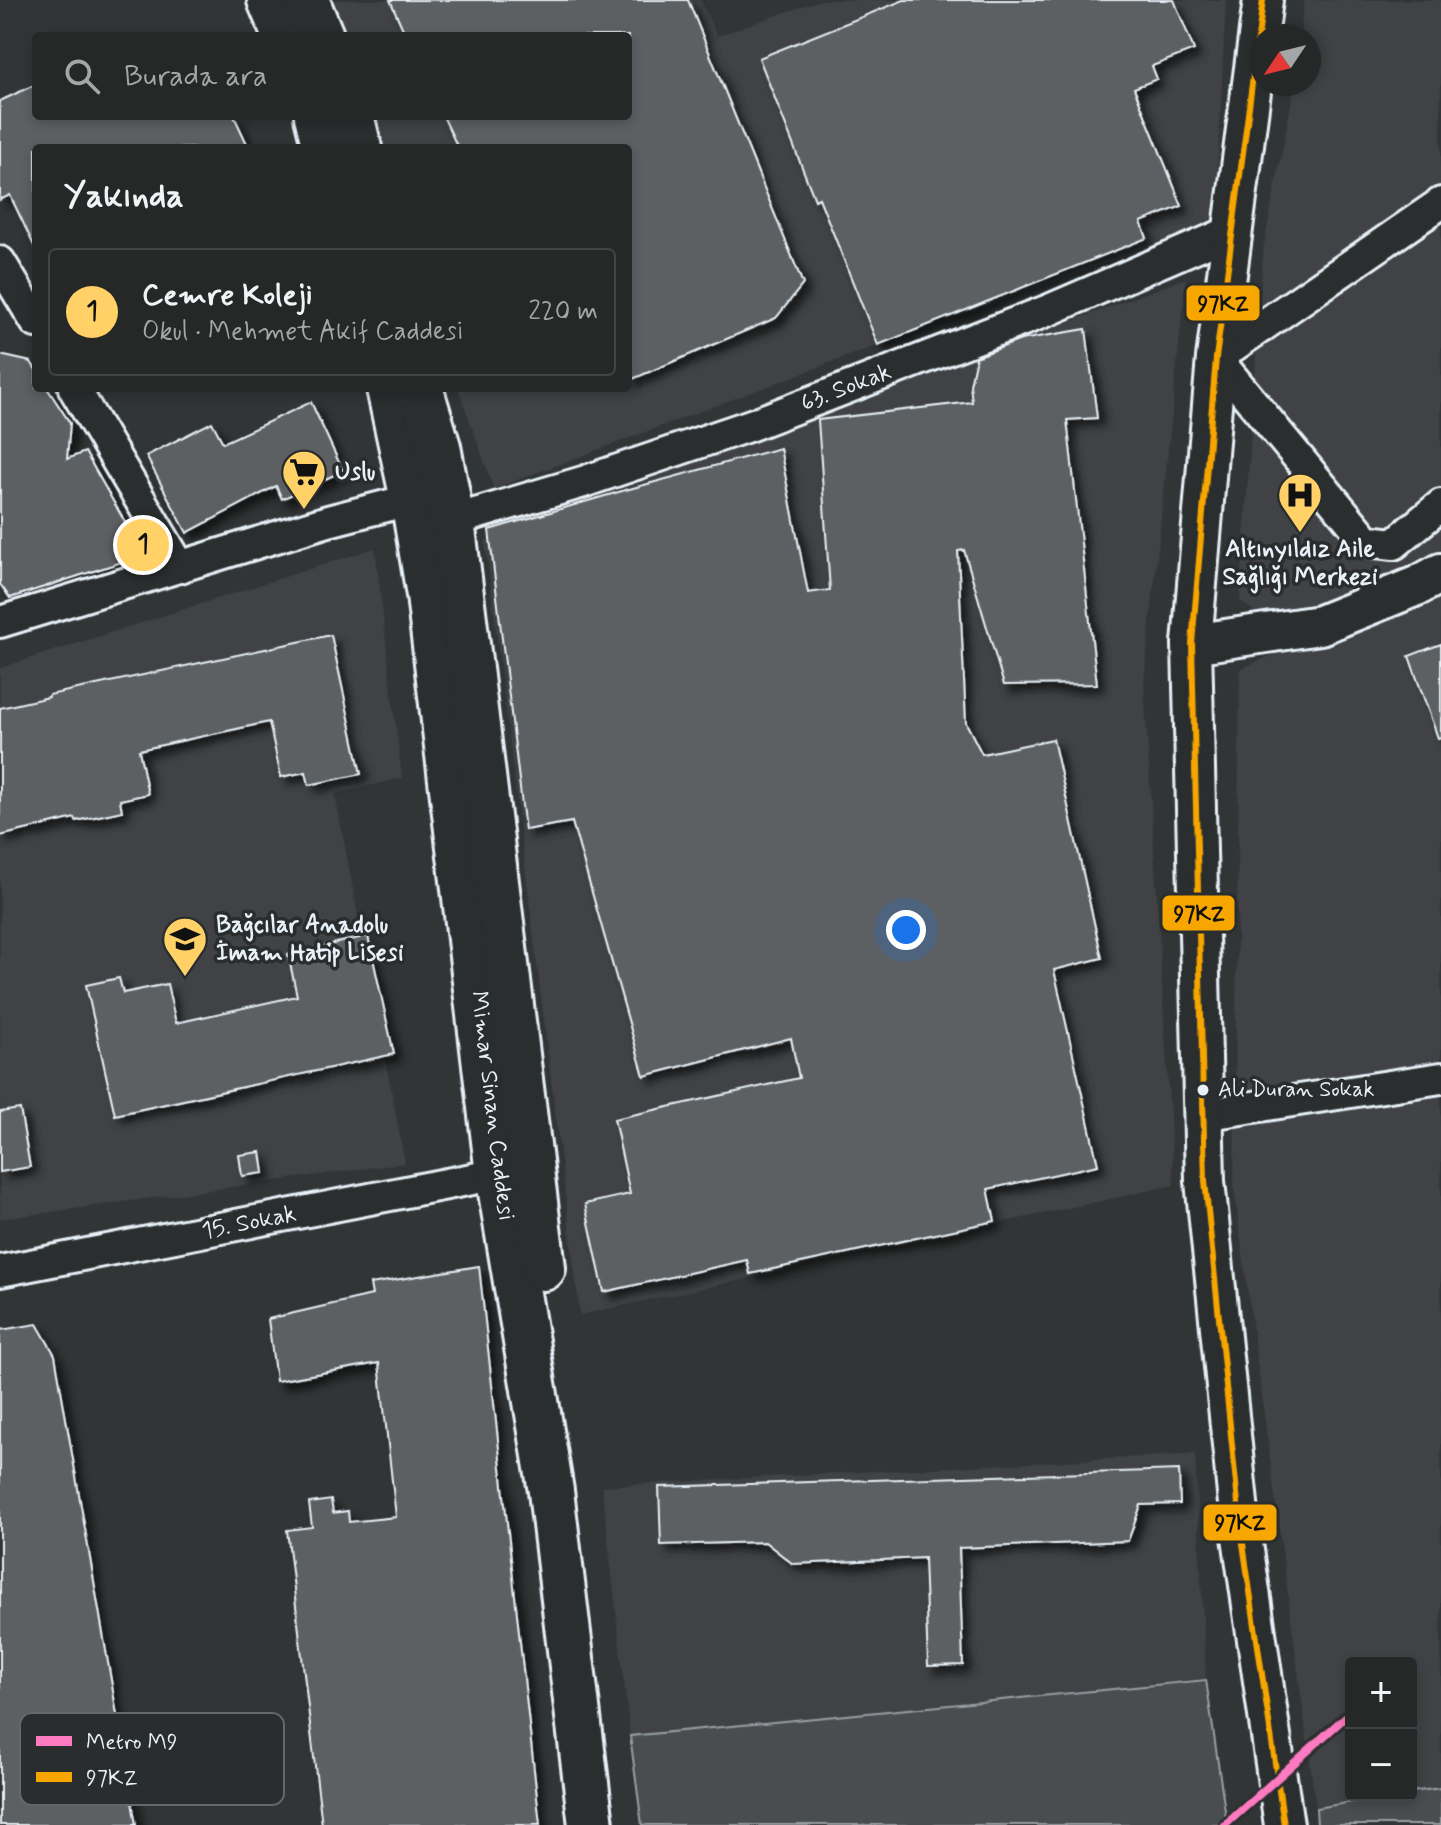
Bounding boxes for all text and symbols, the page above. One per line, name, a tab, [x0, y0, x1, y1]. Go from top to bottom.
north arrow	[1249, 24, 1321, 96]
search box	[32, 32, 632, 120]
icon: search	[60, 54, 104, 98]
text: Burada ara	[124, 57, 267, 96]
text: Yakında	[64, 174, 184, 219]
text: Cemre Koleji	[142, 276, 313, 315]
line badge: 97KZ	[1185, 284, 1261, 322]
text: 97KZ	[1197, 291, 1249, 319]
text: 1	[86, 295, 98, 329]
text: 220 m	[528, 295, 598, 329]
text: Okul · Mehmet Akif Caddesi	[142, 315, 464, 349]
street label: 63. Sokak	[796, 357, 896, 419]
supermarket icon: Uslu	[280, 448, 328, 511]
place label: Uslu	[335, 457, 375, 488]
hospital icon: Altınyıldız Aile Sağlığı Merkezi	[1276, 471, 1324, 534]
pin: 1	[117, 515, 169, 575]
place label: Altınyıldız Aile Sağlığı Merkezi	[1223, 534, 1378, 594]
line badge: 97KZ	[1161, 894, 1236, 932]
text: 97KZ	[1173, 901, 1225, 929]
place label: Bağcılar Anadolu İmam Hatip Lisesi	[216, 910, 404, 969]
your location	[886, 910, 926, 950]
school or university icon: Bağcılar Anadolu İmam Hatip Lisesi	[161, 915, 209, 978]
street label: Mimar Sinan Caddesi	[462, 989, 522, 1223]
place label: Ali Duran Sokak	[1218, 1076, 1375, 1104]
marker: Ali Duran Sokak	[1195, 1082, 1211, 1098]
street label: 15. Sokak	[199, 1199, 299, 1247]
line badge: 97KZ	[1202, 1503, 1278, 1542]
text: 97KZ	[1214, 1510, 1266, 1538]
map controls	[1345, 1657, 1417, 1801]
button: +	[1345, 1657, 1417, 1729]
legend	[20, 1713, 284, 1805]
text: Metro M9	[86, 1729, 178, 1757]
button: −	[1345, 1729, 1417, 1801]
text: 97KZ	[86, 1765, 137, 1793]

